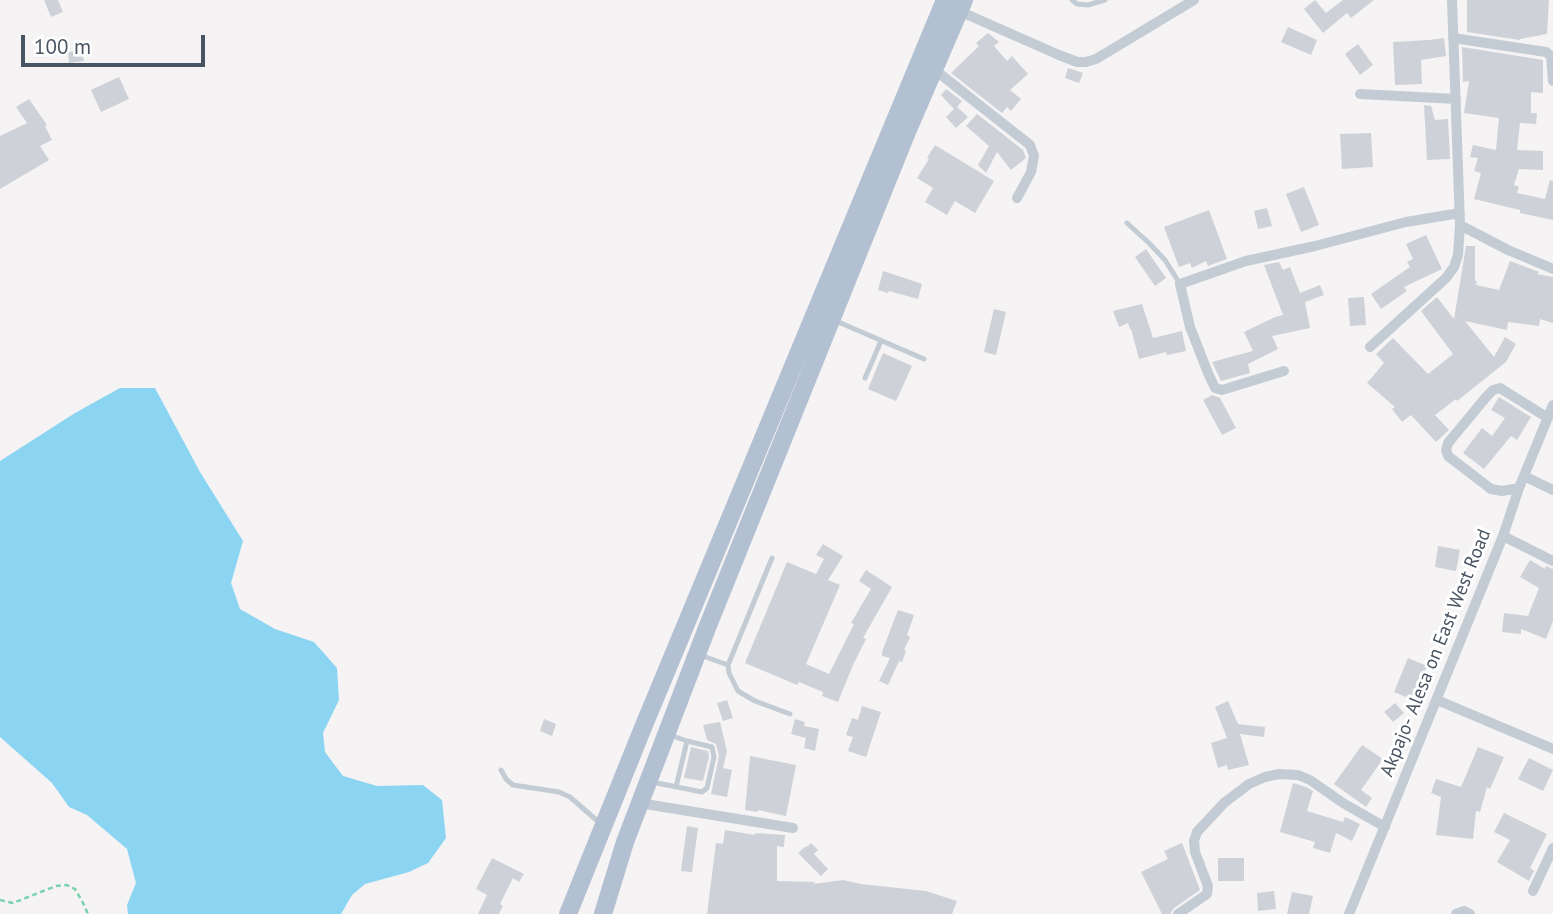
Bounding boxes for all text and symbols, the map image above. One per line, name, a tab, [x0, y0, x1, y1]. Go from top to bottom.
scale bar	[24, 21, 208, 65]
text: 100 m	[34, 33, 91, 60]
street label: Akpajo- Alesa on East West Road	[1376, 526, 1496, 780]

